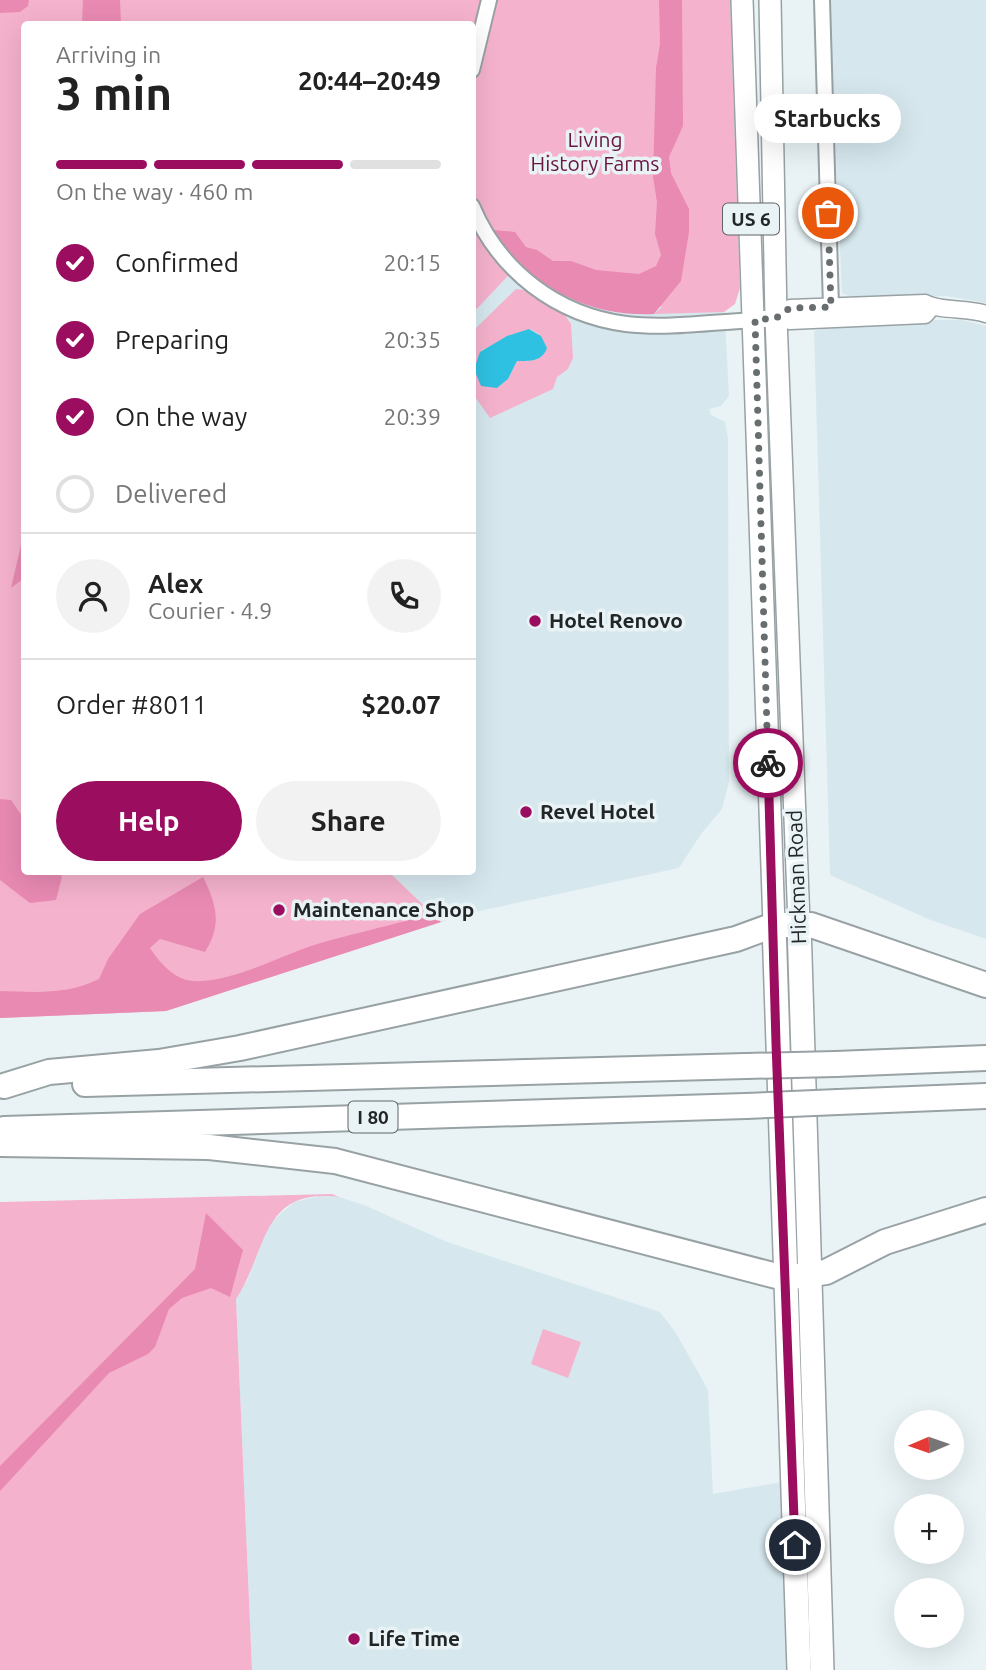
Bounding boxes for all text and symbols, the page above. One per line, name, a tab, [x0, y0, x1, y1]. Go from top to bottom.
text: Arriving in	[56, 42, 161, 67]
text: 20:44–20:49	[298, 66, 441, 95]
text: 3 min	[56, 67, 172, 119]
callout: Starbucks	[754, 94, 902, 143]
text: Starbucks	[774, 106, 881, 131]
park label: Living History Farms	[531, 127, 659, 175]
text: On the way · 460 m	[56, 179, 253, 204]
pin	[798, 183, 858, 243]
icon: bag	[809, 194, 847, 232]
road number: US 6	[723, 204, 779, 234]
icon: check	[56, 244, 94, 282]
text: Confirmed	[115, 248, 239, 277]
text: 20:15	[383, 250, 441, 275]
icon: check	[56, 321, 94, 359]
text: Preparing	[115, 325, 229, 354]
text: 20:35	[383, 327, 441, 352]
icon: check	[56, 398, 94, 436]
text: On the way	[115, 402, 247, 431]
text: 20:39	[383, 404, 441, 429]
text: Delivered	[115, 479, 227, 508]
button: person	[56, 559, 130, 633]
button: phone	[367, 559, 441, 633]
text: Alex	[148, 569, 203, 598]
text: Courier · 4.9	[148, 598, 272, 623]
place label: Hotel Renovo	[549, 608, 683, 632]
marker: Hotel Renovo	[527, 613, 543, 629]
text: Order #8011	[56, 690, 207, 719]
text: $20.07	[361, 690, 441, 719]
courier	[733, 728, 803, 798]
icon: bike	[749, 744, 787, 782]
button: Help	[56, 781, 242, 861]
button: Share	[256, 781, 441, 861]
place label: Revel Hotel	[540, 799, 655, 823]
marker: Revel Hotel	[518, 804, 534, 820]
street label: Hickman Road	[782, 810, 810, 945]
place label: Maintenance Shop	[293, 897, 474, 921]
marker: Maintenance Shop	[271, 902, 287, 918]
road number: I 80	[348, 1102, 398, 1133]
north arrow	[894, 1410, 964, 1480]
map controls	[894, 1410, 964, 1648]
button: +	[894, 1494, 964, 1564]
pin	[765, 1515, 825, 1575]
icon: home	[776, 1526, 814, 1564]
button: −	[894, 1578, 964, 1648]
place label: Life Time	[368, 1626, 460, 1650]
marker: Life Time	[346, 1631, 362, 1647]

